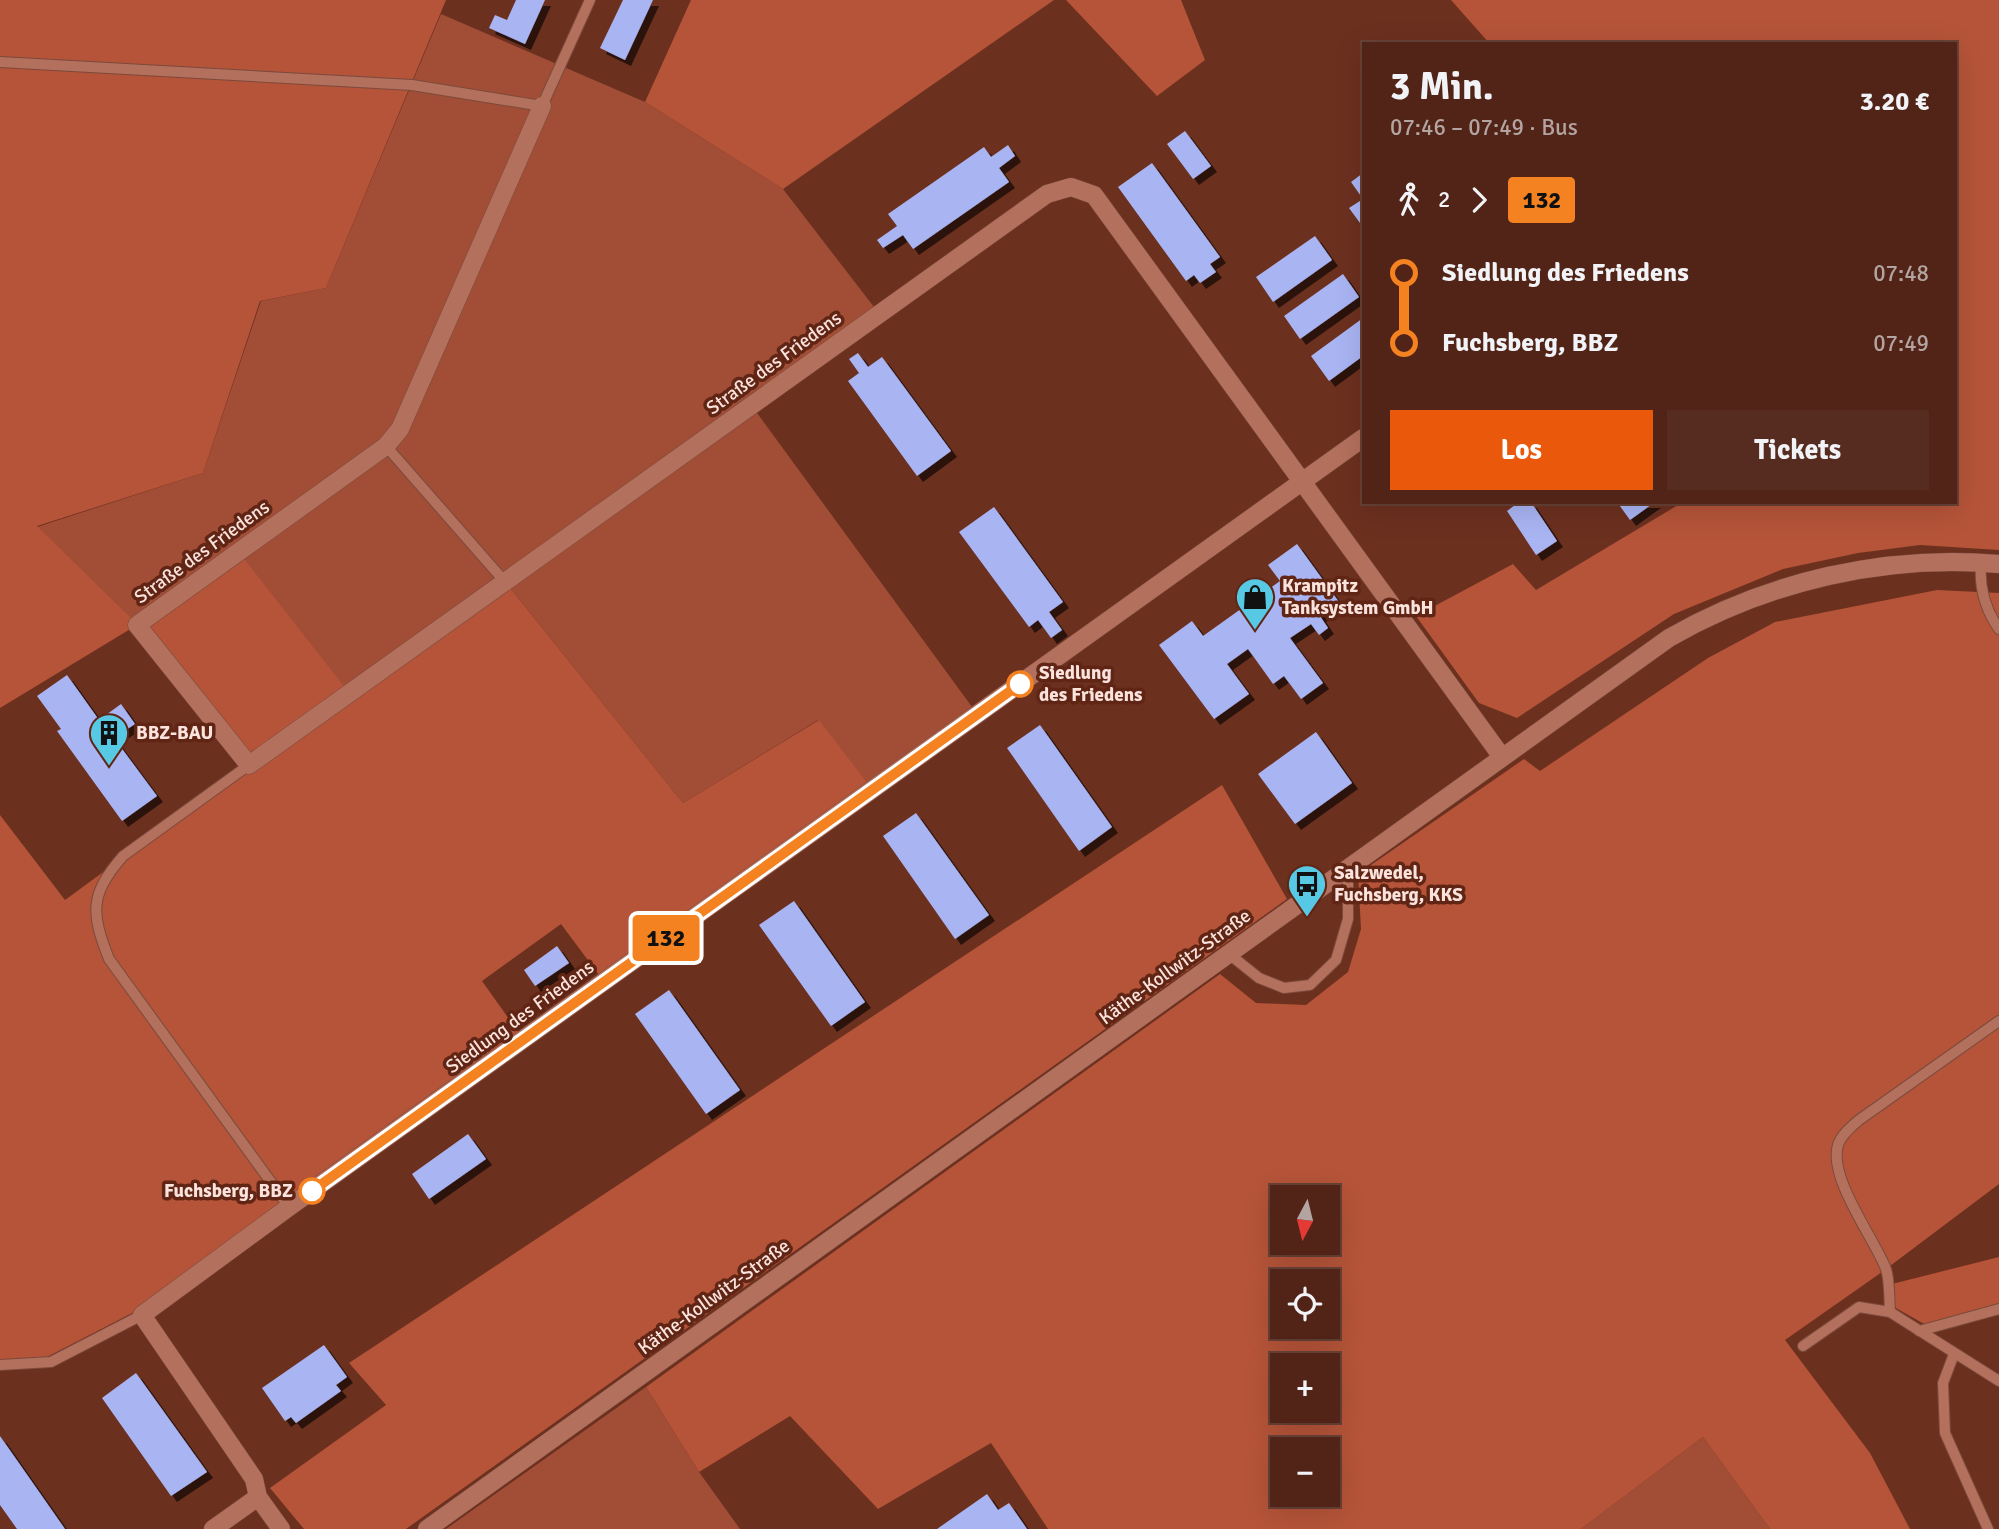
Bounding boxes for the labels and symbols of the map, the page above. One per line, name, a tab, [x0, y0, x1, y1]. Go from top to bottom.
street label: Straße des Friedens	[702, 306, 846, 420]
street label: Straße des Friedens	[130, 495, 274, 609]
place label: Krampitz Tanksystem GmbH	[1282, 574, 1434, 620]
shop icon: Krampitz Tanksystem GmbH	[1234, 576, 1276, 631]
place label: Siedlung des Friedens	[1039, 661, 1142, 707]
marker: Siedlung des Friedens	[1007, 671, 1033, 697]
building icon: BBZ-BAU	[88, 712, 130, 767]
place label: BBZ-BAU	[136, 721, 213, 745]
place label: Salzwedel, Fuchsberg, KKS	[1334, 861, 1463, 907]
bus stop icon: Salzwedel, Fuchsberg, KKS	[1286, 863, 1328, 918]
street label: Käthe-Kollwitz-Straße	[1095, 904, 1255, 1030]
line badge: 132	[626, 915, 706, 961]
street label: Siedlung des Friedens	[441, 955, 599, 1079]
marker: Fuchsberg, BBZ	[299, 1178, 325, 1204]
place label: Fuchsberg, BBZ	[164, 1179, 293, 1203]
north arrow	[1270, 1185, 1340, 1255]
street label: Käthe-Kollwitz-Straße	[634, 1234, 794, 1360]

